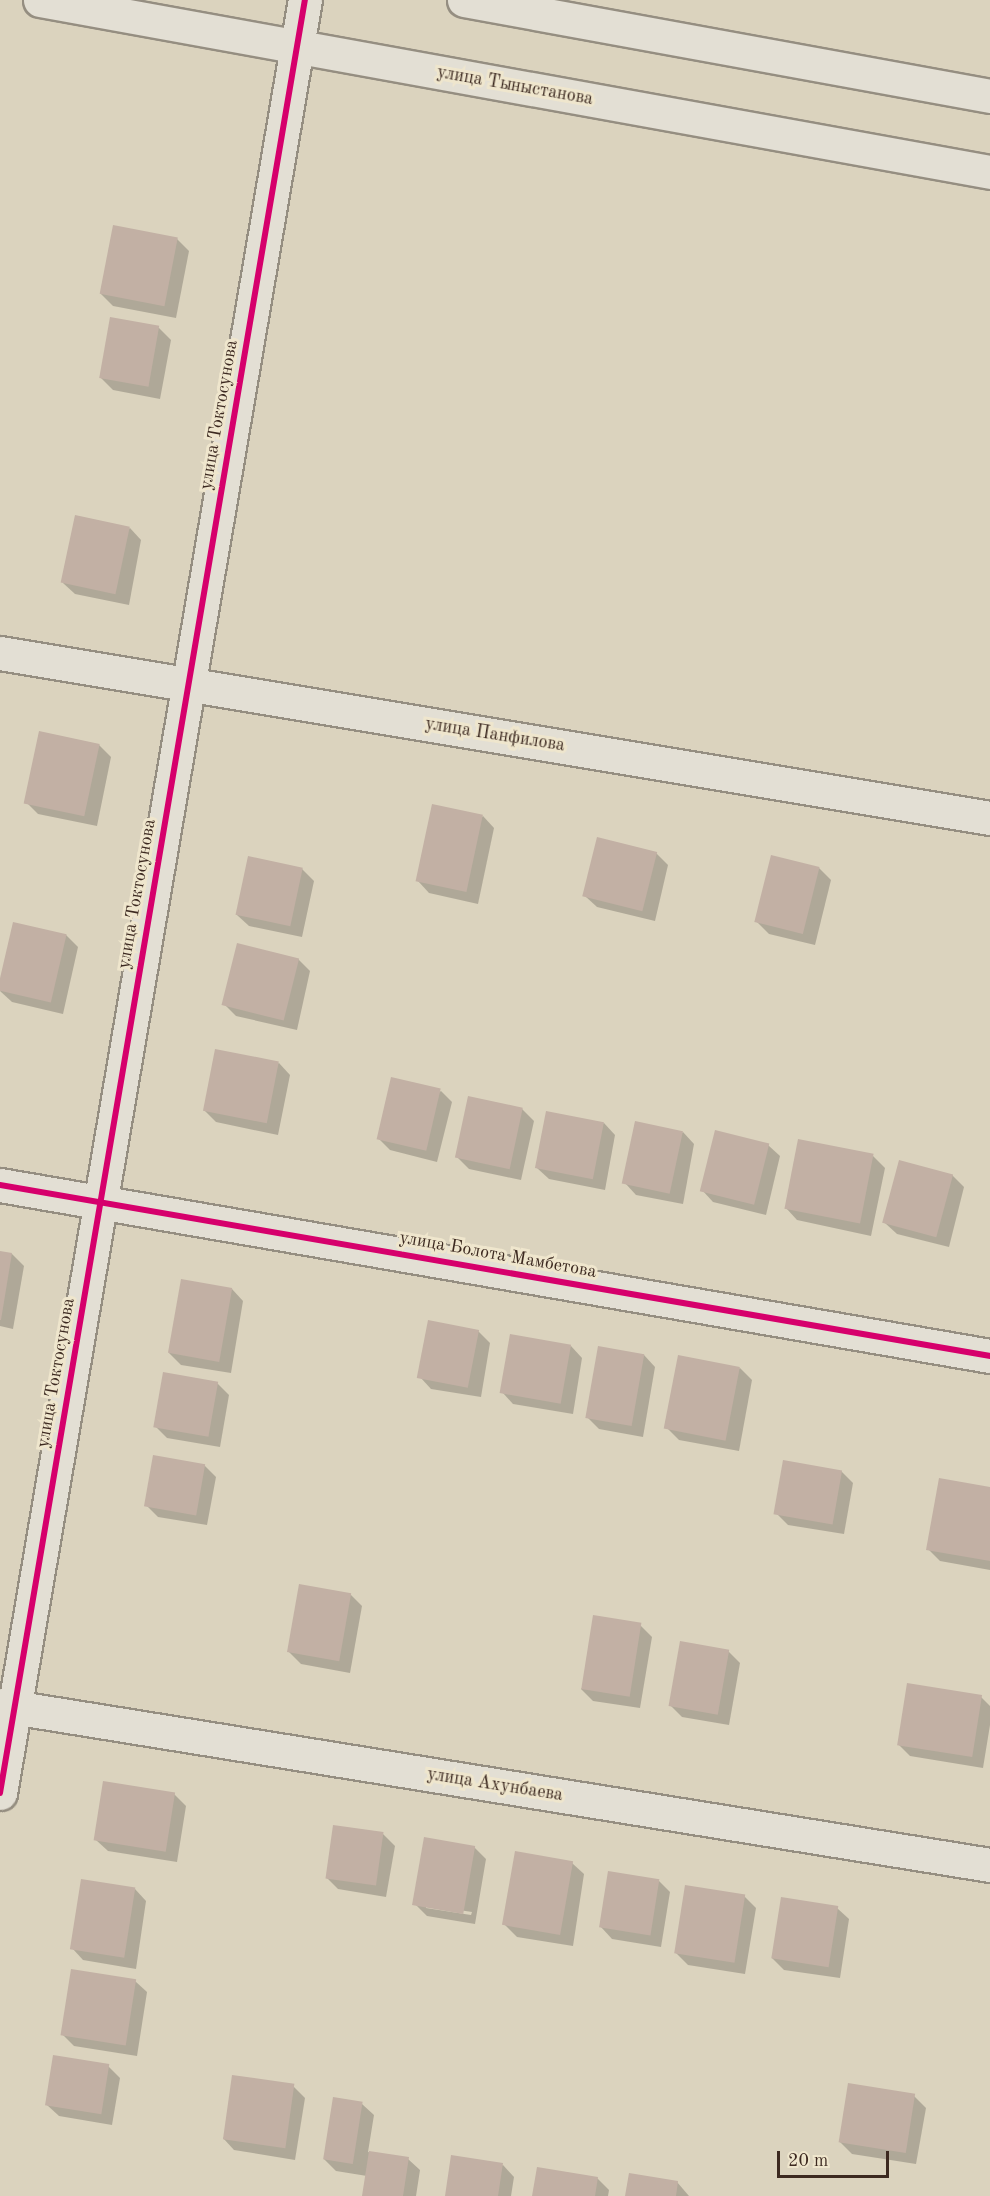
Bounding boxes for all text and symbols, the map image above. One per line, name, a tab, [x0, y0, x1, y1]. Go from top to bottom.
street label: улица Тыныстанова	[435, 62, 595, 110]
street label: улица Токтосунова	[195, 338, 243, 492]
street label: улица Панфилова	[424, 713, 566, 757]
street label: улица Токтосунова	[113, 817, 161, 971]
street label: улица Болота Мамбетова	[398, 1227, 598, 1283]
street label: улица Токтосунова	[32, 1296, 80, 1450]
street label: улица Ахунбаева	[426, 1764, 564, 1806]
scale bar	[780, 2139, 892, 2177]
text: 20 m	[788, 2152, 828, 2170]

